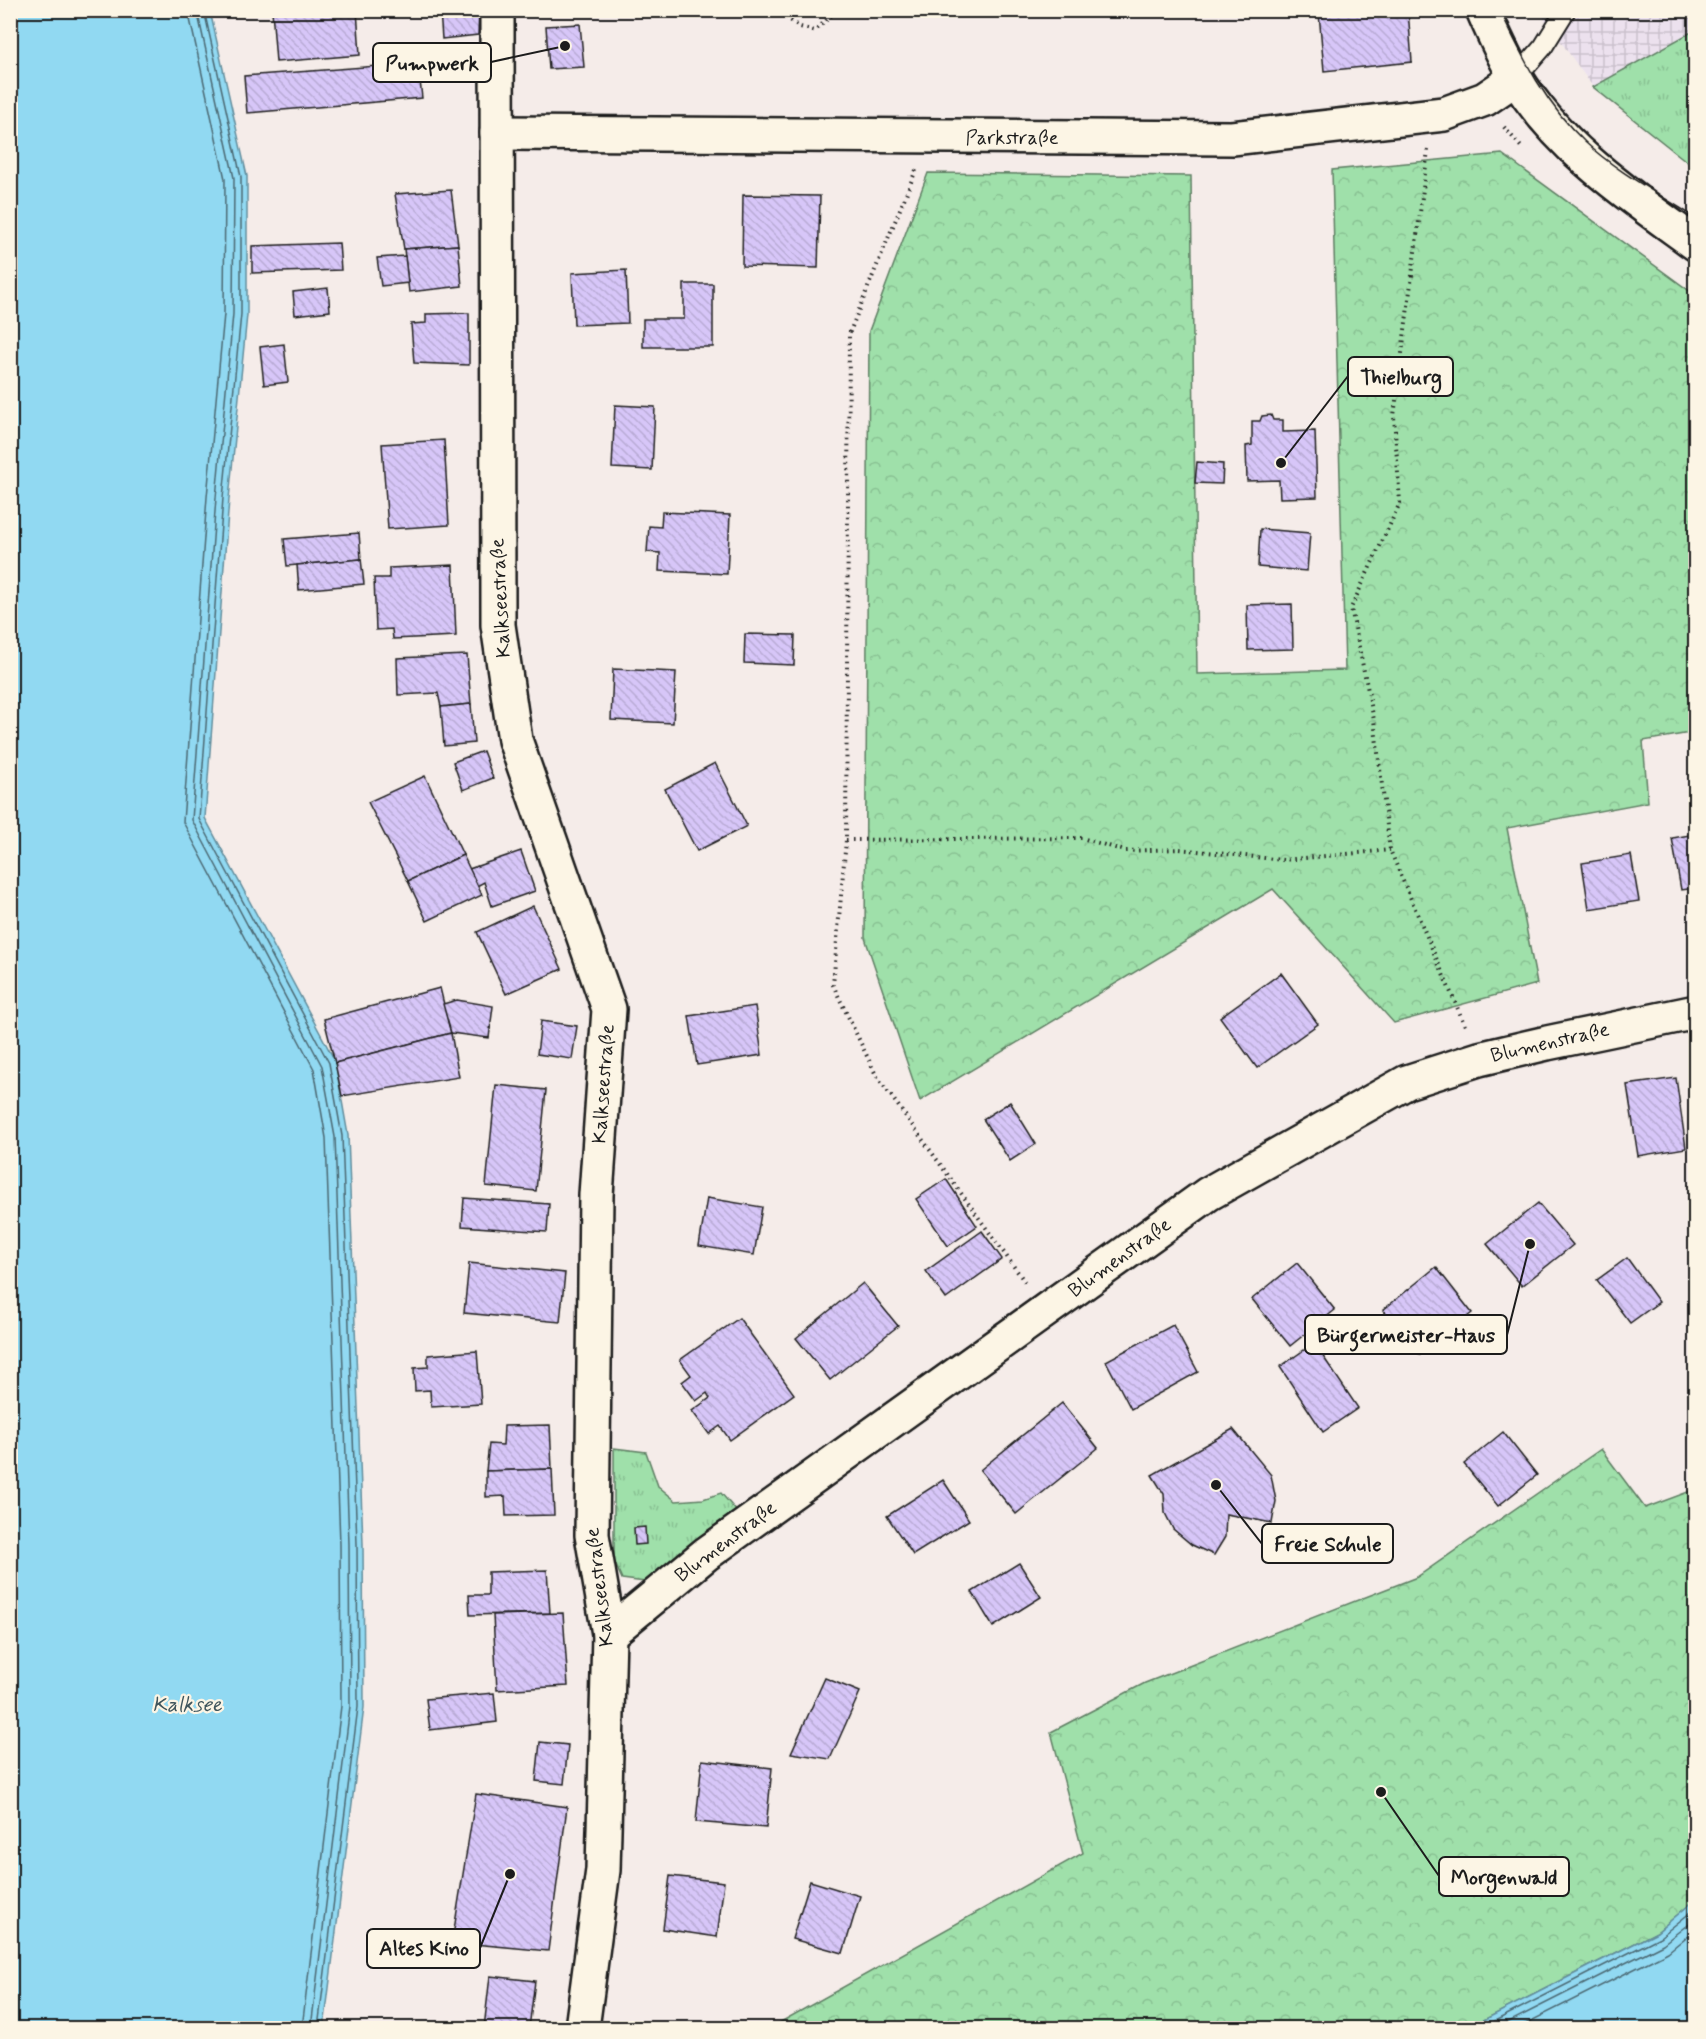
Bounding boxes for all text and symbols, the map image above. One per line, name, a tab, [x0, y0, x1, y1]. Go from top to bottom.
callout: Pumpwerk	[373, 43, 491, 82]
text: Pumpwerk	[385, 50, 479, 78]
street label: Parkstraße	[965, 125, 1059, 152]
callout: Thielburg	[1348, 357, 1453, 396]
text: Thielburg	[1360, 364, 1442, 394]
street label: Kalkseestraße	[484, 537, 518, 659]
street label: Blumenstraße	[1488, 1016, 1612, 1070]
street label: Kalkseestraße	[586, 1023, 622, 1145]
street label: Blumenstraße	[1063, 1211, 1177, 1304]
callout: Bürgermeister-Haus	[1305, 1315, 1507, 1354]
text: Bürgermeister-Haus	[1317, 1322, 1496, 1352]
street label: Blumenstraße	[670, 1495, 783, 1589]
callout: Freie Schule	[1262, 1524, 1393, 1563]
street label: Kalkseestraße	[579, 1526, 621, 1648]
text: Freie Schule	[1274, 1531, 1382, 1559]
water label: Kalksee	[152, 1691, 223, 1719]
callout: Morgenwald	[1439, 1857, 1569, 1896]
text: Morgenwald	[1451, 1864, 1557, 1894]
callout: Altes Kino	[367, 1929, 480, 1968]
text: Altes Kino	[379, 1935, 469, 1963]

